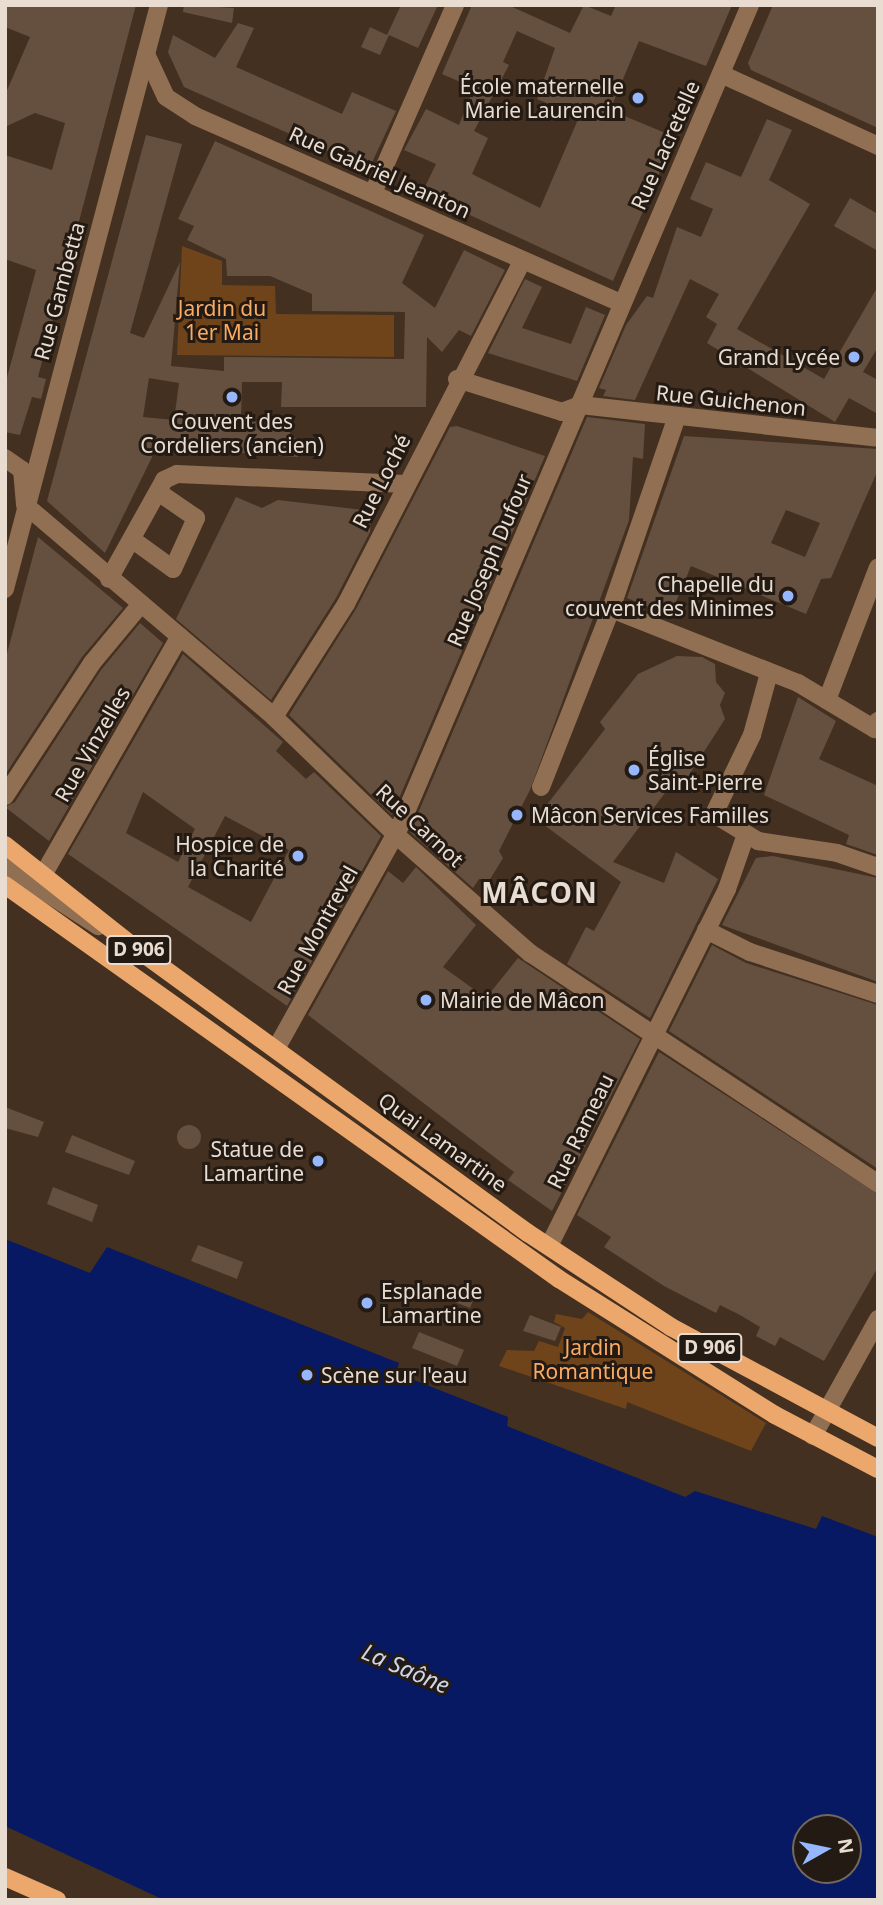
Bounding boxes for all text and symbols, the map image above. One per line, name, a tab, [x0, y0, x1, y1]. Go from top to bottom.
place label: École maternelle Marie Laurencin	[460, 73, 624, 123]
street label: Rue Lacretelle	[625, 77, 705, 213]
marker: École maternelle Marie Laurencin	[630, 90, 646, 106]
street label: Rue Gabriel Jeanton	[285, 121, 475, 223]
street label: Rue Gambetta	[28, 219, 90, 363]
park label: Jardin du 1er Mai	[178, 295, 266, 345]
place label: Grand Lycée	[718, 344, 840, 370]
marker: Grand Lycée	[846, 349, 862, 365]
street label: Rue Guichenon	[655, 380, 807, 420]
marker: Couvent des Cordeliers (ancien)	[224, 389, 240, 405]
place label: Couvent des Cordeliers (ancien)	[140, 408, 324, 458]
street label: Rue Loché	[347, 430, 415, 532]
street label: Rue Joseph Dufour	[441, 470, 537, 650]
place label: Chapelle du couvent des Minimes	[565, 571, 774, 621]
marker: Chapelle du couvent des Minimes	[780, 588, 796, 604]
street label: Rue Vinzelles	[49, 682, 135, 806]
place label: Église Saint-Pierre	[648, 745, 763, 795]
marker: Église Saint-Pierre	[626, 762, 642, 778]
street label: Rue Carnot	[371, 778, 469, 872]
place label: Mâcon Services Familles	[531, 802, 769, 828]
marker: Mâcon Services Familles	[509, 807, 525, 823]
place label: Hospice de la Charité	[175, 831, 284, 881]
marker: Hospice de la Charité	[290, 848, 306, 864]
street label: Rue Montrevel	[271, 861, 363, 999]
district label: MÂCON	[482, 875, 598, 909]
road number: D 906	[106, 934, 172, 966]
place label: Mairie de Mâcon	[440, 987, 604, 1013]
marker: Mairie de Mâcon	[418, 992, 434, 1008]
street label: Rue Rameau	[541, 1070, 619, 1192]
street label: Quai Lamartine	[374, 1087, 512, 1197]
place label: Statue de Lamartine	[203, 1136, 304, 1186]
marker: Statue de Lamartine	[310, 1153, 326, 1169]
place label: Esplanade Lamartine	[381, 1278, 482, 1328]
marker: Esplanade Lamartine	[359, 1295, 375, 1311]
road number: D 906	[677, 1332, 743, 1364]
park label: Jardin Romantique	[533, 1334, 653, 1384]
place label: Scène sur l'eau	[321, 1362, 467, 1388]
marker: Scène sur l'eau	[299, 1367, 315, 1383]
water label: La Saône	[358, 1637, 454, 1699]
north arrow	[792, 1814, 862, 1884]
text: N	[832, 1836, 860, 1856]

